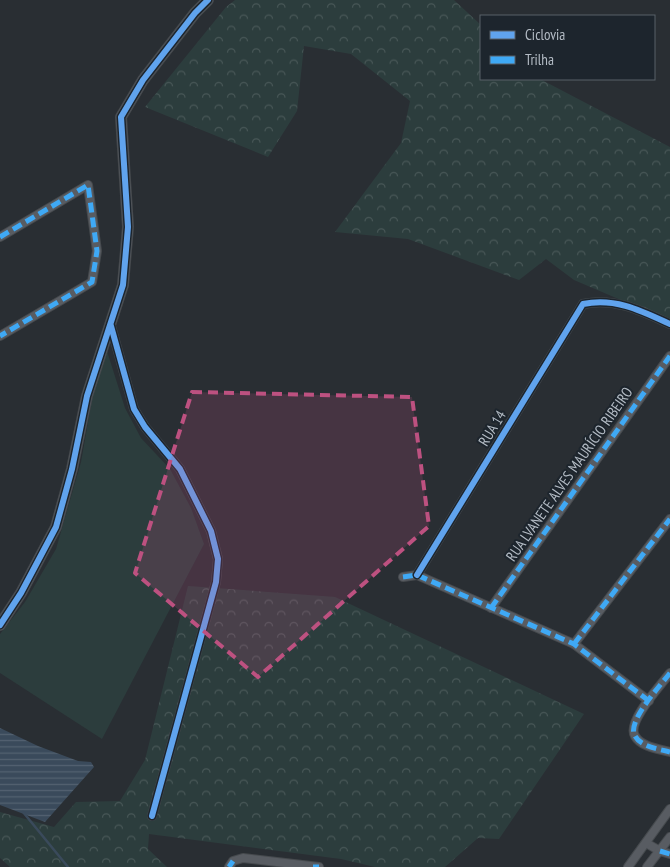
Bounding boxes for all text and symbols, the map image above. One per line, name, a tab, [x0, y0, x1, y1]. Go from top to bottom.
legend	[480, 15, 655, 80]
text: Ciclovia	[525, 25, 565, 44]
text: Trilha	[525, 50, 554, 69]
street label: RUA LVANETE ALVES MAURÍCIO RIBEIRO	[501, 383, 637, 565]
street label: RUA 14	[474, 406, 510, 449]

